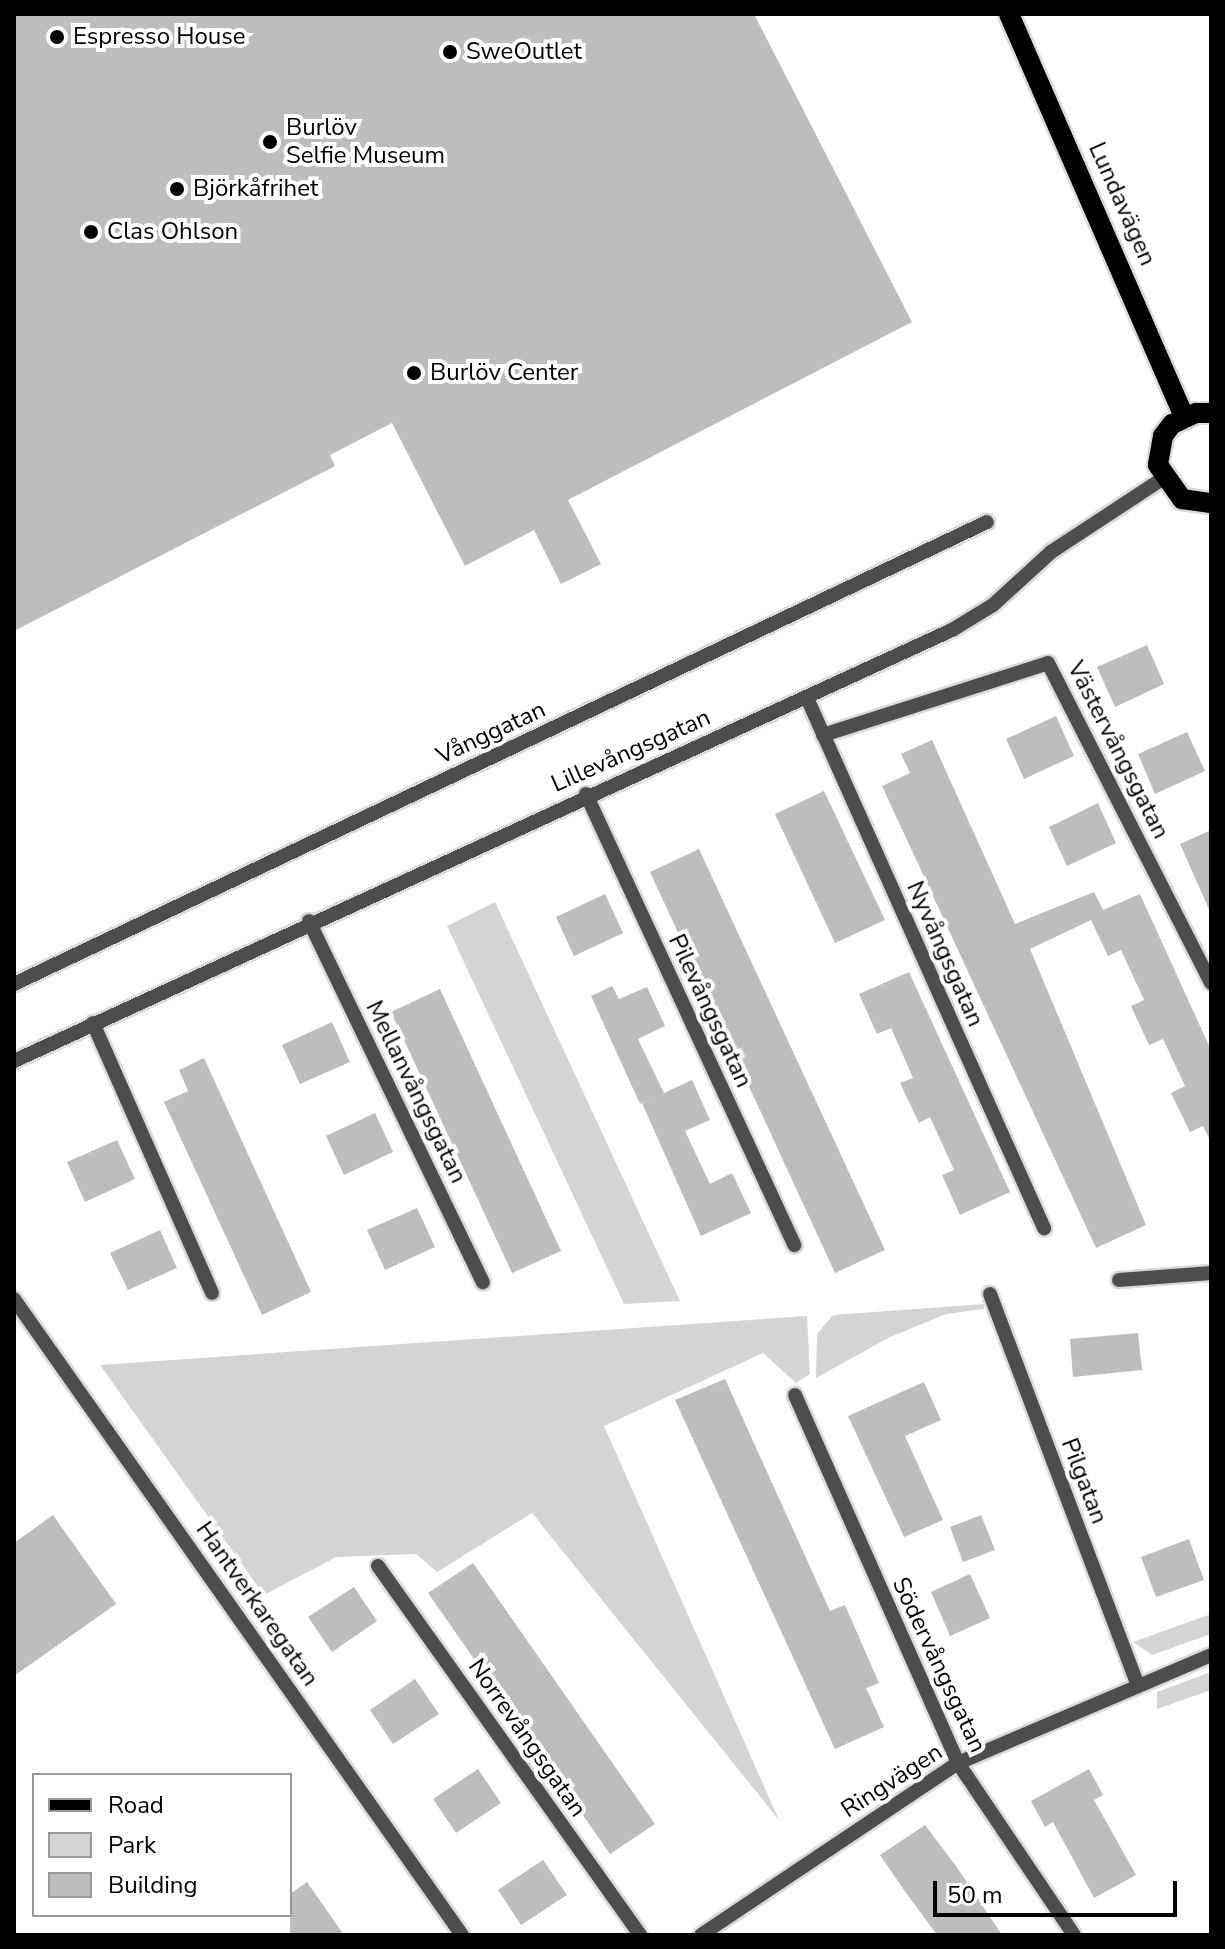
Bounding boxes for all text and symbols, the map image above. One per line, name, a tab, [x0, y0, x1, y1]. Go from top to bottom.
place label: Espresso House	[73, 23, 246, 51]
marker: Espresso House	[48, 28, 66, 46]
place label: SweOutlet	[466, 38, 582, 66]
marker: SweOutlet	[441, 43, 459, 61]
place label: Burlöv Selfie Museum	[286, 114, 445, 170]
marker: Burlöv Selfie Museum	[261, 133, 279, 151]
street label: Lundavägen	[1082, 138, 1162, 270]
place label: Björkåfrihet	[193, 175, 318, 203]
marker: Björkåfrihet	[168, 180, 186, 198]
place label: Clas Ohlson	[107, 218, 238, 246]
marker: Clas Ohlson	[82, 223, 100, 241]
place label: Burlöv Center	[430, 359, 578, 387]
marker: Burlöv Center	[405, 364, 423, 382]
street label: Västervångsgatan	[1061, 656, 1175, 844]
street label: Vånggatan	[432, 695, 550, 771]
street label: Lillevångsgatan	[547, 703, 715, 799]
street label: Nyvångsgatan	[900, 877, 990, 1031]
street label: Pilevångsgatan	[662, 930, 758, 1092]
street label: Mellanvångsgatan	[359, 996, 473, 1188]
street label: Pilgatan	[1055, 1434, 1113, 1528]
street label: Hantverkaregatan	[190, 1516, 324, 1692]
street label: Södervångsgatan	[886, 1573, 992, 1757]
street label: Norrevångsgatan	[462, 1653, 592, 1823]
street label: Ringvägen	[836, 1738, 948, 1824]
legend	[32, 1773, 292, 1917]
text: Road	[108, 1789, 164, 1821]
text: Park	[108, 1829, 156, 1861]
scale bar	[937, 1865, 1181, 1915]
text: Building	[108, 1869, 198, 1901]
text: 50 m	[947, 1879, 1003, 1911]

